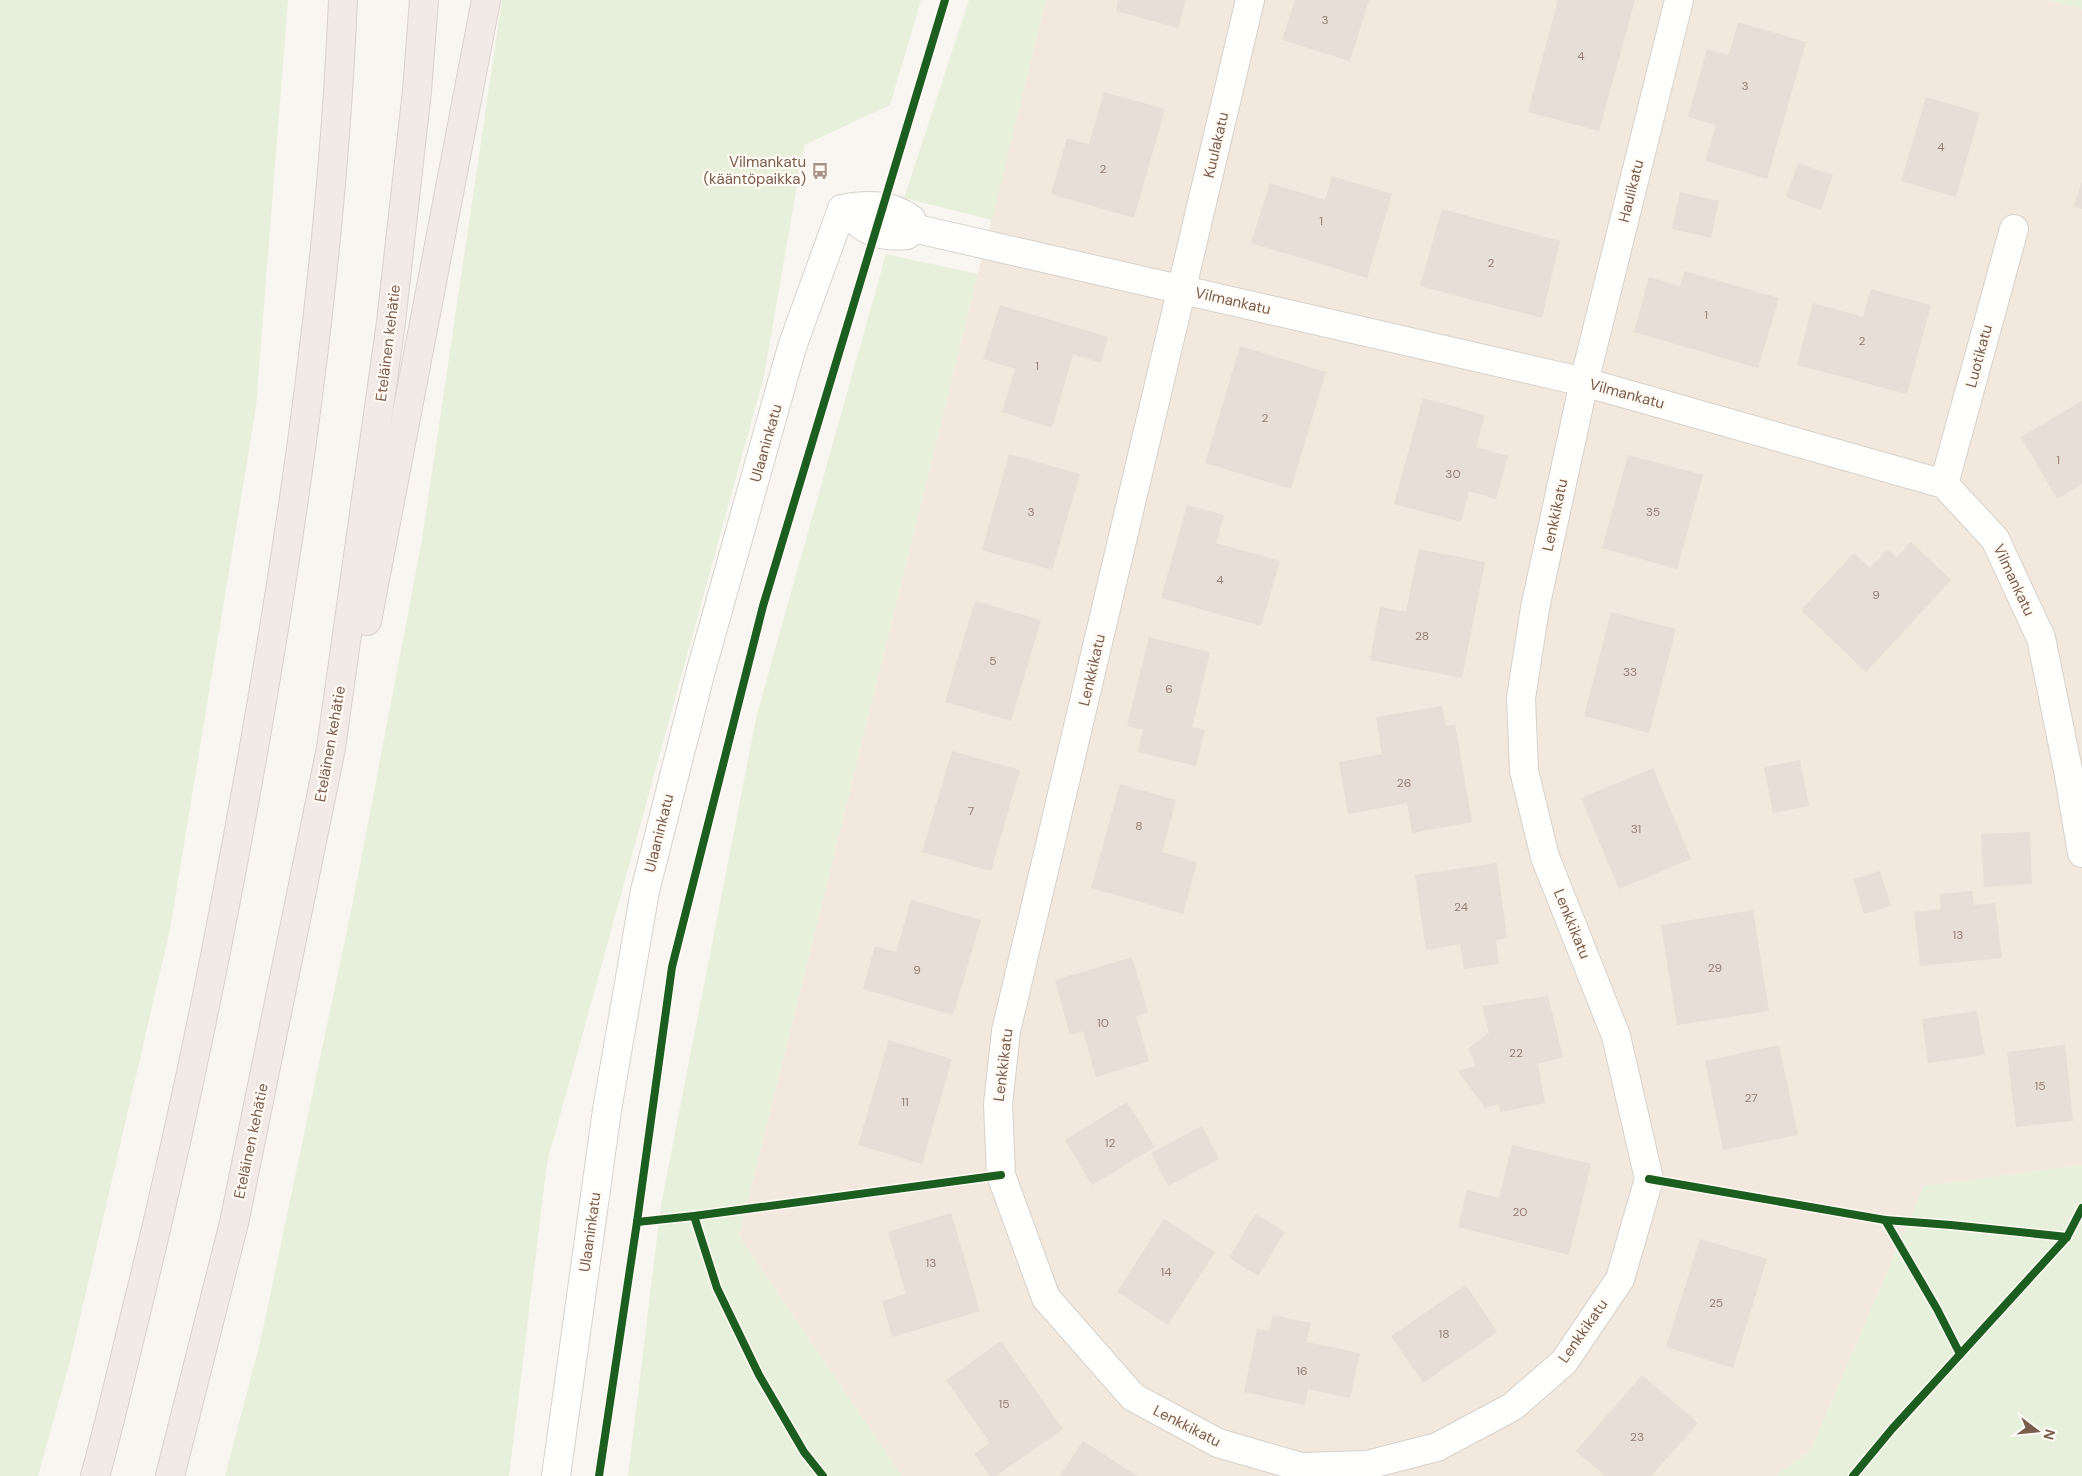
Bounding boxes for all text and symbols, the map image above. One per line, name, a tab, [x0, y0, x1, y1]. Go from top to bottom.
house number: 3	[1321, 12, 1329, 28]
house number: 4	[1577, 48, 1585, 64]
house number: 3	[1741, 78, 1749, 94]
street label: Kuulakatu	[1199, 110, 1233, 180]
house number: 4	[1937, 139, 1945, 155]
place label: Vilmankatu (kääntöpaikka)	[703, 152, 806, 189]
street label: Haulikatu	[1614, 158, 1648, 224]
bus stop icon: Vilmankatu (kääntöpaikka)	[810, 161, 830, 181]
house number: 2	[1100, 161, 1107, 177]
house number: 1	[1319, 213, 1323, 229]
house number: 2	[1488, 255, 1495, 271]
street label: Eteläinen kehätie	[371, 283, 405, 403]
street label: Vilmankatu	[1193, 283, 1273, 319]
house number: 1	[1704, 307, 1708, 323]
street label: Luotikatu	[1961, 322, 1997, 390]
house number: 2	[1859, 333, 1866, 349]
house number: 1	[1035, 358, 1039, 374]
street label: Vilmankatu	[1587, 374, 1667, 414]
street label: Ulaaninkatu	[745, 402, 787, 484]
house number: 2	[1262, 410, 1269, 426]
house number: 1	[2056, 452, 2060, 468]
house number: 30	[1445, 466, 1461, 482]
street label: Lenkkikatu	[1538, 477, 1572, 553]
house number: 3	[1027, 504, 1035, 520]
house number: 35	[1646, 504, 1660, 520]
street label: Vilmankatu	[1989, 541, 2039, 619]
house number: 4	[1216, 572, 1224, 588]
house number: 9	[1872, 587, 1880, 603]
house number: 28	[1415, 628, 1429, 644]
street label: Lenkkikatu	[1074, 632, 1110, 708]
house number: 5	[989, 653, 997, 669]
house number: 33	[1623, 664, 1637, 680]
house number: 6	[1165, 681, 1173, 697]
street label: Eteläinen kehätie	[310, 684, 350, 804]
house number: 26	[1397, 775, 1411, 791]
street label: Ulaaninkatu	[640, 792, 678, 874]
house number: 7	[968, 803, 974, 819]
house number: 8	[1135, 818, 1143, 834]
house number: 31	[1631, 821, 1641, 837]
street label: Lenkkikatu	[1549, 886, 1595, 962]
house number: 24	[1454, 899, 1468, 915]
house number: 13	[1953, 927, 1963, 943]
house number: 29	[1708, 960, 1722, 976]
house number: 9	[913, 962, 921, 978]
house number: 10	[1097, 1015, 1109, 1031]
street label: Lenkkikatu	[989, 1027, 1017, 1103]
house number: 22	[1509, 1045, 1523, 1061]
house number: 15	[2034, 1078, 2046, 1094]
street label: Eteläinen kehätie	[229, 1081, 273, 1201]
house number: 27	[1744, 1090, 1758, 1106]
house number: 11	[901, 1094, 909, 1110]
house number: 12	[1105, 1135, 1115, 1151]
street label: Ulaaninkatu	[575, 1191, 605, 1273]
house number: 20	[1512, 1204, 1528, 1220]
house number: 13	[926, 1255, 936, 1271]
house number: 14	[1160, 1264, 1172, 1280]
street label: Lenkkikatu	[1554, 1295, 1612, 1367]
house number: 25	[1709, 1295, 1723, 1311]
house number: 18	[1438, 1326, 1450, 1342]
house number: 16	[1296, 1363, 1308, 1379]
house number: 15	[998, 1396, 1010, 1412]
street label: Lenkkikatu	[1150, 1400, 1224, 1452]
north arrow	[2012, 1406, 2062, 1456]
text: N	[2039, 1427, 2060, 1442]
house number: 23	[1630, 1429, 1644, 1445]

